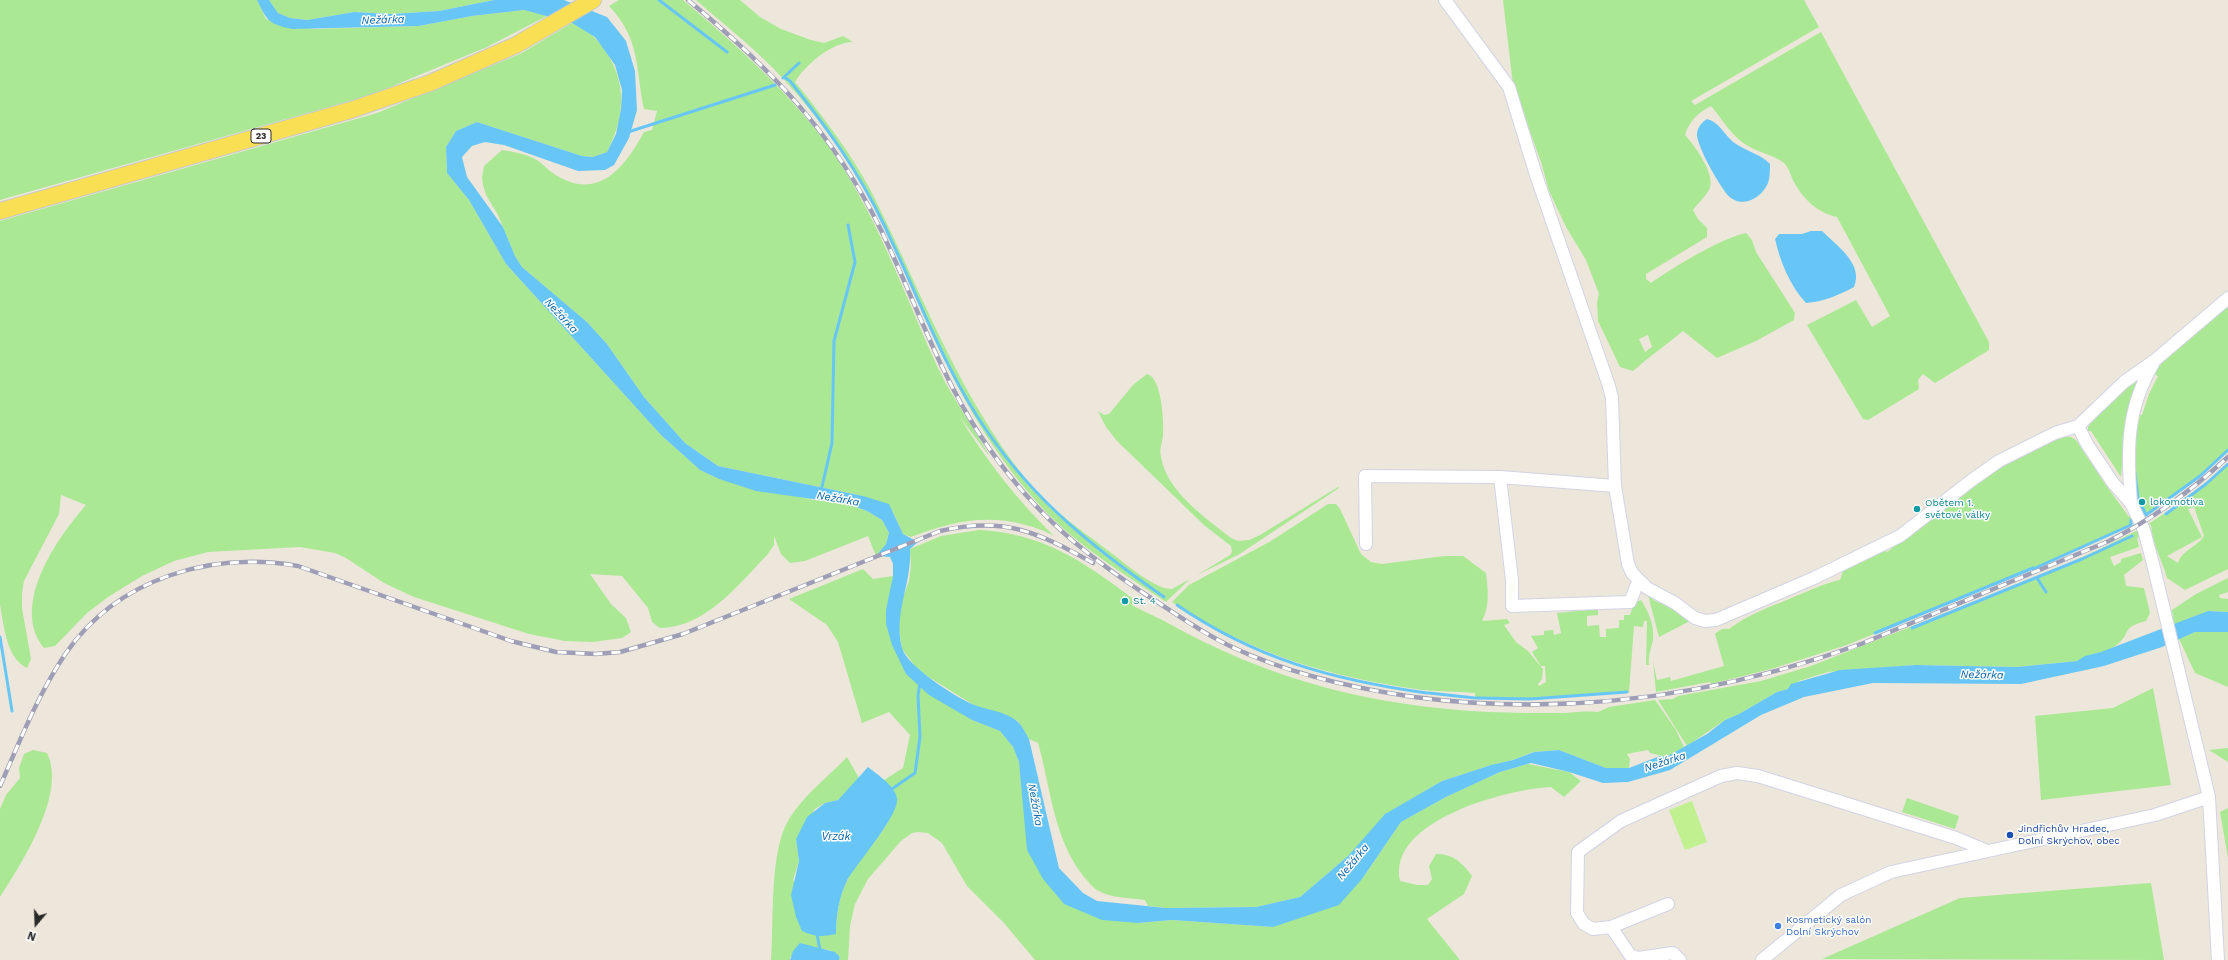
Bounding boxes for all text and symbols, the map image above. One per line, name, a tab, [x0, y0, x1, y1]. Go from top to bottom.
water label: Nežárka	[361, 13, 405, 27]
road number: 23	[251, 129, 271, 143]
water label: Nežárka	[541, 296, 581, 336]
water label: Nežárka	[816, 489, 860, 509]
place label: lokomotiva	[2150, 496, 2204, 508]
place label: Obětem 1. světové války	[1925, 497, 1990, 520]
marker: lokomotiva	[2137, 497, 2147, 507]
marker: Obětem 1. světové války	[1912, 504, 1922, 514]
place label: St. 4	[1133, 595, 1156, 607]
marker: St. 4	[1120, 596, 1130, 606]
water label: Nežárka	[1960, 668, 2004, 682]
water label: Nežárka	[1642, 749, 1688, 775]
water label: Nežárka	[1025, 783, 1045, 827]
place label: Jindřichův Hradec, Dolní Skrýchov, obec	[2018, 823, 2120, 846]
water label: Vrzák	[822, 830, 850, 844]
marker: Jindřichův Hradec, Dolní Skrýchov, obec	[2005, 830, 2015, 840]
water label: Nežárka	[1334, 841, 1372, 883]
north arrow	[16, 904, 56, 944]
place label: Kosmetický salón Dolní Skrýchov	[1786, 914, 1871, 938]
marker: Kosmetický salón Dolní Skrýchov	[1773, 921, 1783, 931]
text: N	[26, 928, 38, 943]

